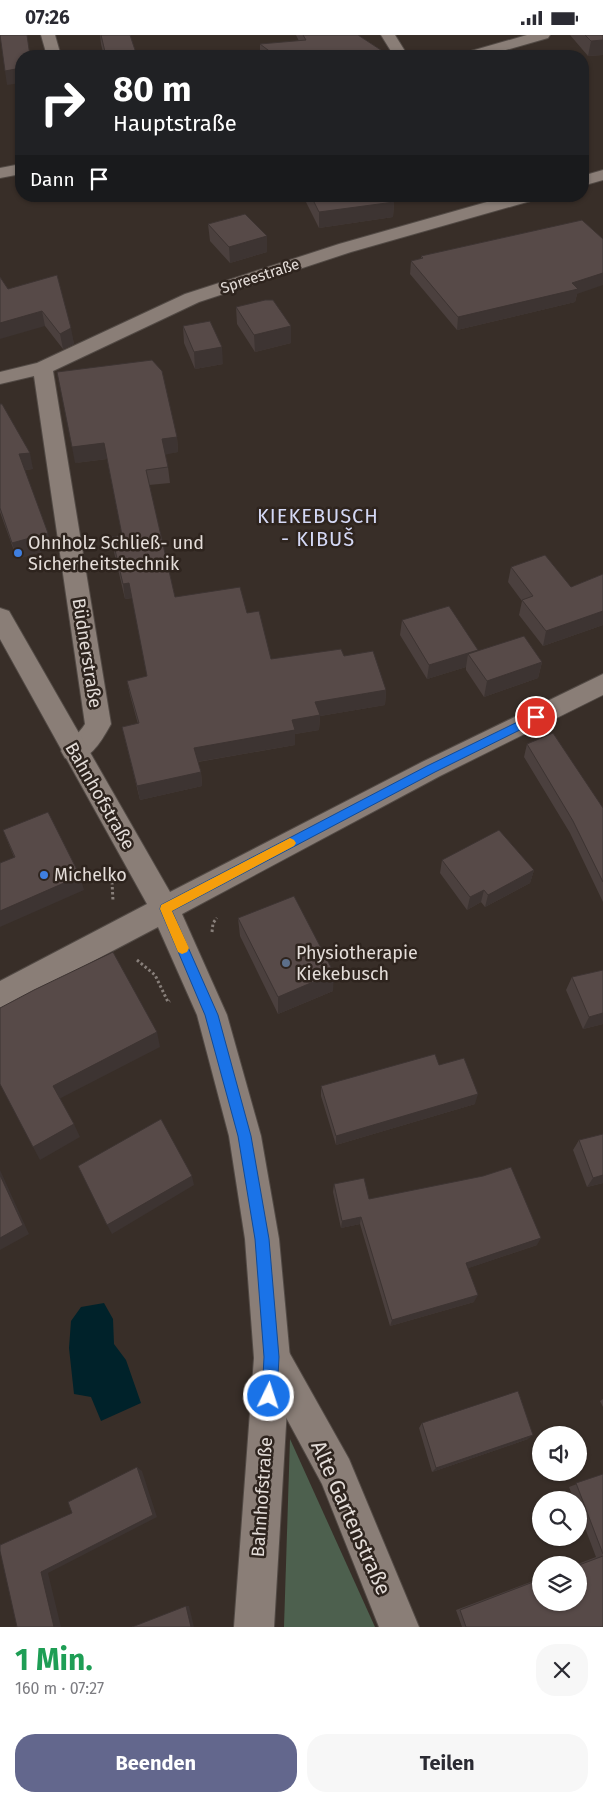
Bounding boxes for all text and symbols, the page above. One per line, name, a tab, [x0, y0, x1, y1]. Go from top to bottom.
text: 07:26	[25, 6, 70, 29]
text: 80 m	[113, 68, 192, 110]
icon: right	[30, 70, 95, 135]
text: Hauptstraße	[113, 110, 237, 137]
icon: arrive	[85, 165, 113, 193]
text: Dann	[30, 168, 75, 191]
street label: Spreestraße	[218, 255, 302, 297]
district label: KIEKEBUSCH - KIBUŠ	[257, 504, 379, 551]
place label: Ohnholz Schließ- und Sicherheitstechnik	[28, 532, 204, 575]
marker: Ohnholz Schließ- und Sicherheitstechnik	[12, 547, 24, 559]
street label: Büdnerstraße	[67, 597, 107, 709]
pin	[515, 696, 557, 738]
icon: arrive	[522, 703, 550, 731]
street label: Bahnhofstraße	[60, 738, 140, 854]
place label: Michelko	[54, 864, 127, 886]
marker: Michelko	[38, 869, 50, 881]
place label: Physiotherapie Kiekebusch	[296, 942, 418, 985]
marker: Physiotherapie Kiekebusch	[280, 957, 292, 969]
position arrow	[242, 1369, 294, 1421]
map controls	[532, 1426, 587, 1611]
button: sound	[532, 1426, 587, 1481]
street label: Bahnhofstraße	[247, 1436, 277, 1558]
street label: Alte Gartenstraße	[305, 1437, 397, 1599]
button: search	[532, 1491, 587, 1546]
button: layers	[532, 1556, 587, 1611]
text: 1 Min.	[15, 1642, 93, 1678]
button: close	[536, 1644, 588, 1696]
text: 160 m · 07:27	[15, 1679, 104, 1698]
button: Beenden	[15, 1734, 297, 1792]
button: Teilen	[307, 1734, 588, 1792]

